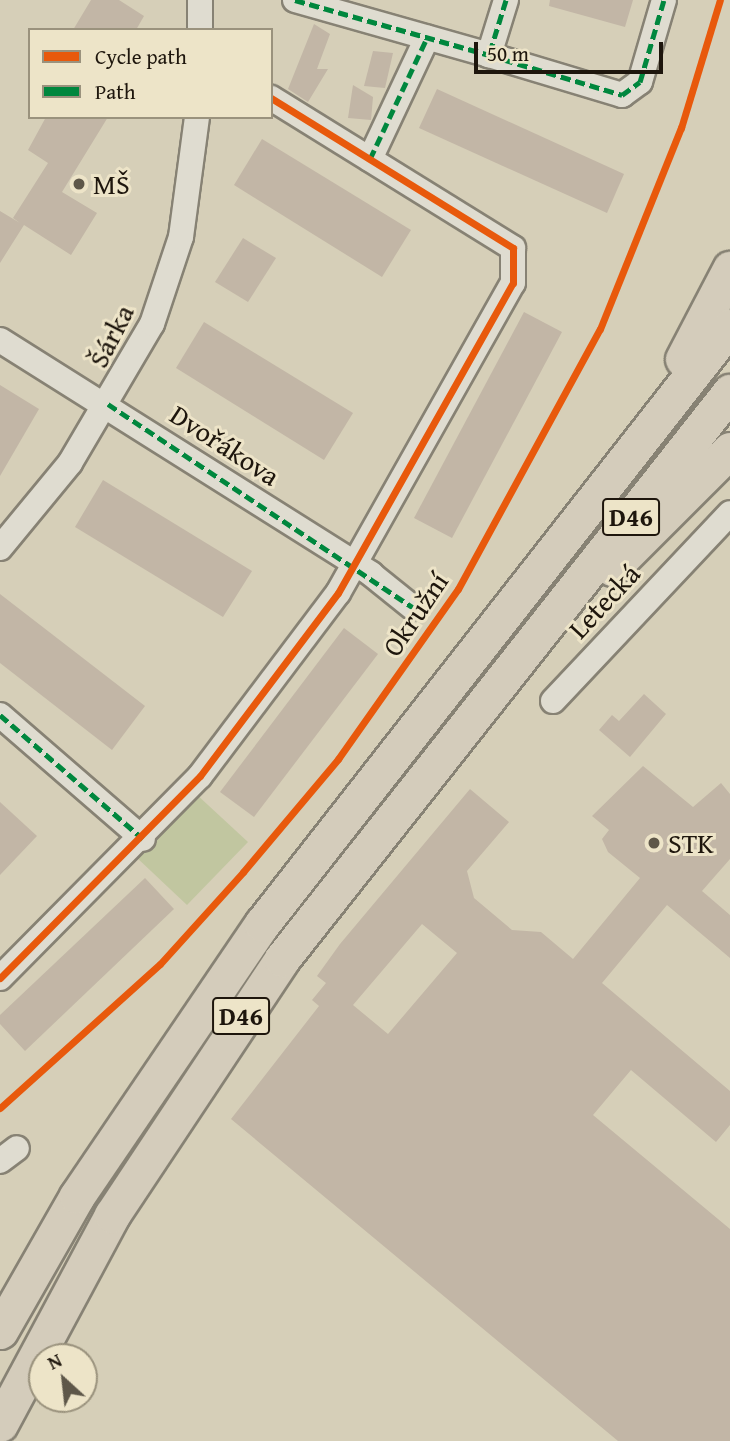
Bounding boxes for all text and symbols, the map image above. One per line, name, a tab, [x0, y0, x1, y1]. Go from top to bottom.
legend	[28, 28, 273, 119]
scale bar	[478, 28, 667, 72]
text: 50 m	[487, 38, 529, 69]
text: Cycle path	[95, 41, 187, 72]
text: Path	[95, 76, 135, 107]
place label: MŠ	[93, 167, 130, 201]
marker: MŠ	[71, 176, 87, 192]
street label: Šárka	[81, 299, 141, 373]
street label: Dvořákova	[164, 397, 286, 493]
road number: D46	[601, 495, 661, 540]
street label: Letecká	[561, 557, 647, 645]
street label: Okružní	[375, 566, 455, 662]
place label: STK	[668, 826, 714, 860]
marker: STK	[646, 835, 662, 851]
road number: D46	[211, 993, 271, 1038]
north arrow	[28, 1343, 98, 1413]
text: N	[42, 1346, 66, 1376]

